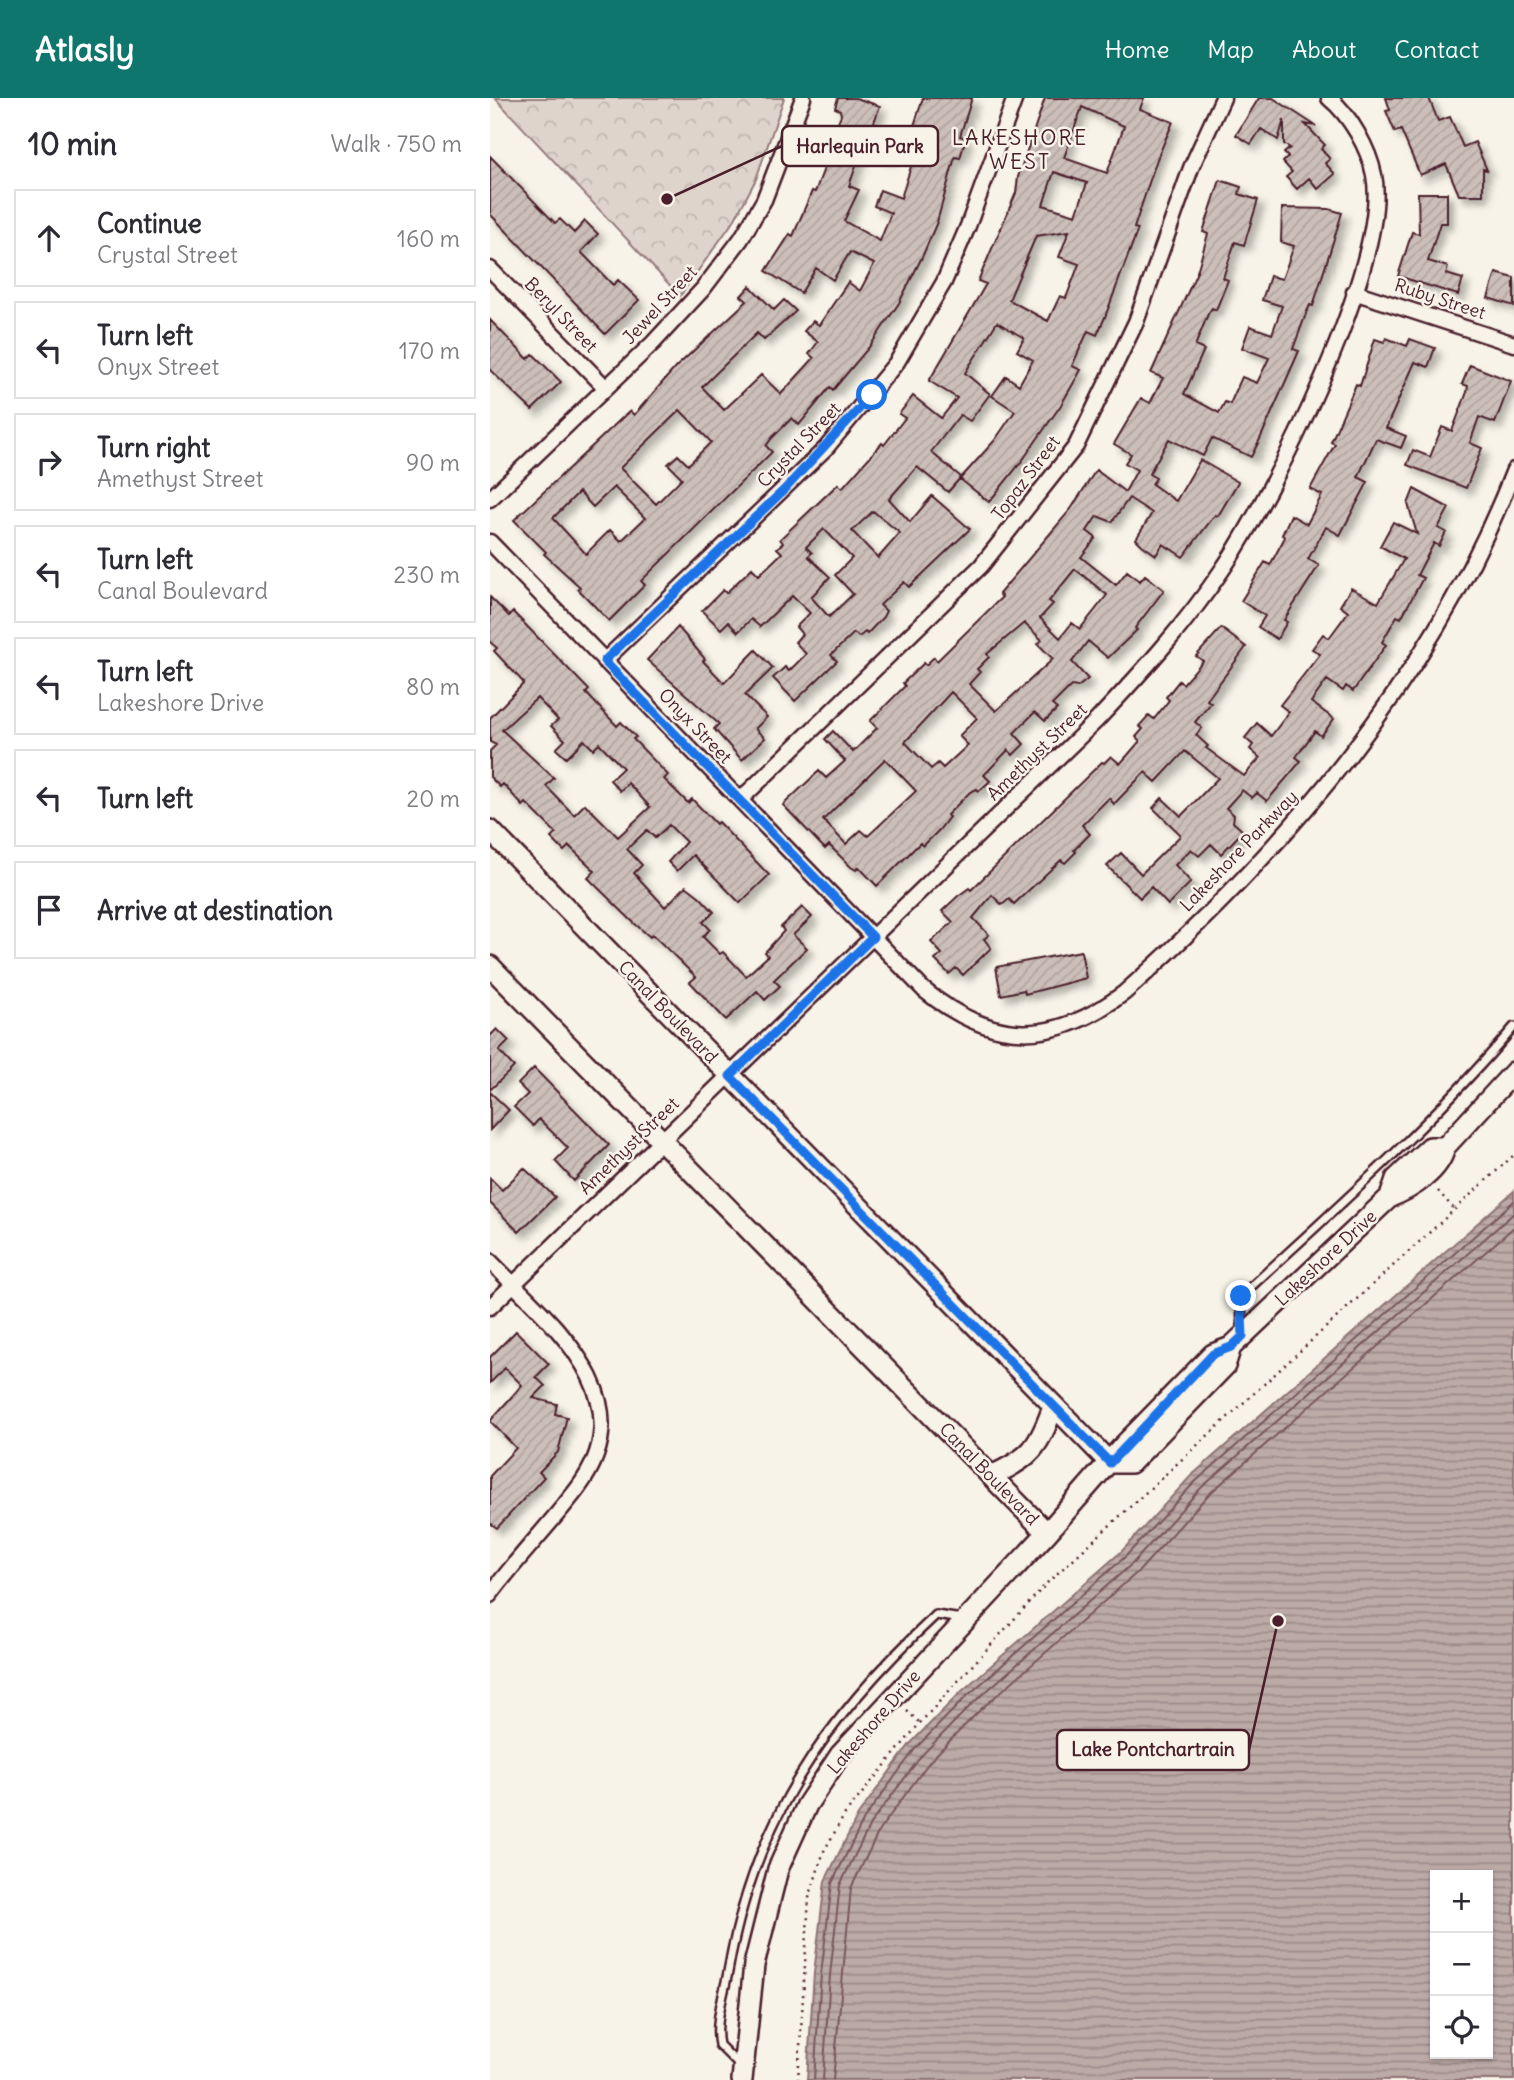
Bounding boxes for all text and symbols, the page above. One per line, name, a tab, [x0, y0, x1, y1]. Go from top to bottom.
text: Atlasly	[35, 28, 134, 70]
text: Home	[1105, 34, 1169, 64]
text: Map	[1207, 34, 1254, 64]
text: About	[1292, 34, 1356, 64]
text: Contact	[1394, 34, 1479, 64]
district label: LAKESHORE WEST	[952, 124, 1088, 175]
text: 10 min	[28, 125, 117, 163]
callout: Harlequin Park	[782, 126, 938, 166]
text: Walk · 750 m	[331, 129, 462, 158]
text: Harlequin Park	[796, 134, 924, 158]
text: Continue	[97, 207, 202, 240]
icon: ahead	[30, 219, 68, 257]
text: 160 m	[397, 224, 460, 253]
text: Crystal Street	[97, 240, 238, 269]
street label: Jewel Street	[617, 261, 702, 349]
street label: Beryl Street	[520, 272, 603, 357]
street label: Ruby Street	[1392, 273, 1489, 324]
text: Turn left	[97, 319, 193, 352]
icon: left	[30, 331, 68, 369]
text: 170 m	[399, 336, 460, 365]
text: Onyx Street	[97, 352, 219, 381]
route start	[856, 379, 887, 410]
street label: Crystal Street	[752, 397, 845, 492]
text: Turn right	[97, 431, 210, 464]
street label: Topaz Street	[986, 431, 1065, 524]
icon: right	[30, 443, 68, 481]
text: 90 m	[406, 448, 460, 477]
text: Amethyst Street	[97, 464, 263, 493]
text: Turn left	[97, 543, 193, 576]
icon: left	[30, 555, 68, 593]
text: 230 m	[394, 560, 460, 589]
text: Canal Boulevard	[97, 576, 268, 605]
text: Turn left	[97, 655, 193, 688]
icon: left	[30, 667, 68, 705]
text: 80 m	[406, 672, 460, 701]
street label: Onyx Street	[654, 683, 737, 768]
text: Lakeshore Drive	[97, 688, 264, 717]
street label: Amethyst Street	[982, 698, 1091, 805]
icon: left	[30, 779, 68, 817]
text: Turn left	[97, 782, 193, 815]
text: 20 m	[407, 784, 460, 813]
street label: Lakeshore Parkway	[1175, 785, 1302, 916]
icon: arrive	[30, 891, 68, 929]
text: Arrive at destination	[97, 894, 333, 927]
street label: Canal Boulevard	[614, 956, 723, 1068]
street label: Amethyst Street	[574, 1092, 683, 1199]
street label: Lakeshore Drive	[1270, 1205, 1381, 1311]
route end	[1225, 1280, 1256, 1311]
street label: Canal Boulevard	[935, 1418, 1044, 1530]
street label: Lakeshore Drive	[822, 1665, 925, 1779]
callout: Lake Pontchartrain	[1057, 1730, 1249, 1770]
text: Lake Pontchartrain	[1071, 1737, 1235, 1761]
map controls	[1430, 1870, 1493, 2059]
button: +	[1430, 1870, 1493, 1933]
button: −	[1430, 1933, 1493, 1996]
button: locate	[1430, 1996, 1493, 2059]

